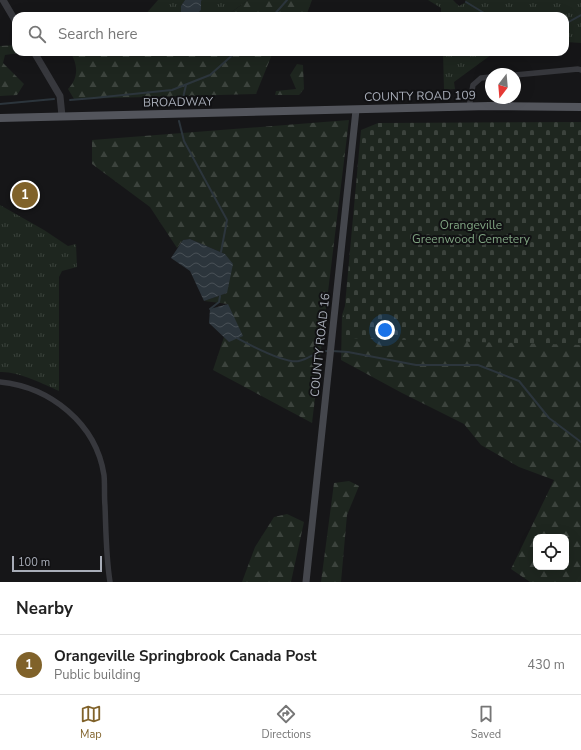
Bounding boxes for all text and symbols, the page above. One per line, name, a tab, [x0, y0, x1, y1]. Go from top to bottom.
search box	[12, 12, 569, 56]
icon: search	[26, 23, 48, 45]
text: Search here	[58, 24, 138, 44]
north arrow	[485, 68, 521, 104]
street label: COUNTY ROAD 109	[364, 87, 476, 105]
street label: BROADWAY	[143, 93, 214, 111]
pin: 1	[12, 180, 38, 210]
park label: Orangeville Greenwood Cemetery	[412, 217, 531, 247]
street label: COUNTY ROAD 16	[307, 292, 333, 398]
your location	[375, 320, 395, 340]
map controls	[533, 534, 569, 570]
button: locate	[533, 534, 569, 570]
scale bar	[12, 554, 102, 573]
text: 100 m	[18, 555, 50, 570]
text: Nearby	[16, 597, 73, 620]
text: Orangeville Springbrook Canada Post	[54, 646, 317, 666]
text: 1	[25, 656, 33, 674]
text: 430 m	[527, 656, 565, 674]
text: Public building	[54, 666, 141, 684]
tab: Map	[80, 703, 102, 742]
tab: Directions	[262, 703, 311, 742]
tab: Saved	[471, 703, 501, 742]

